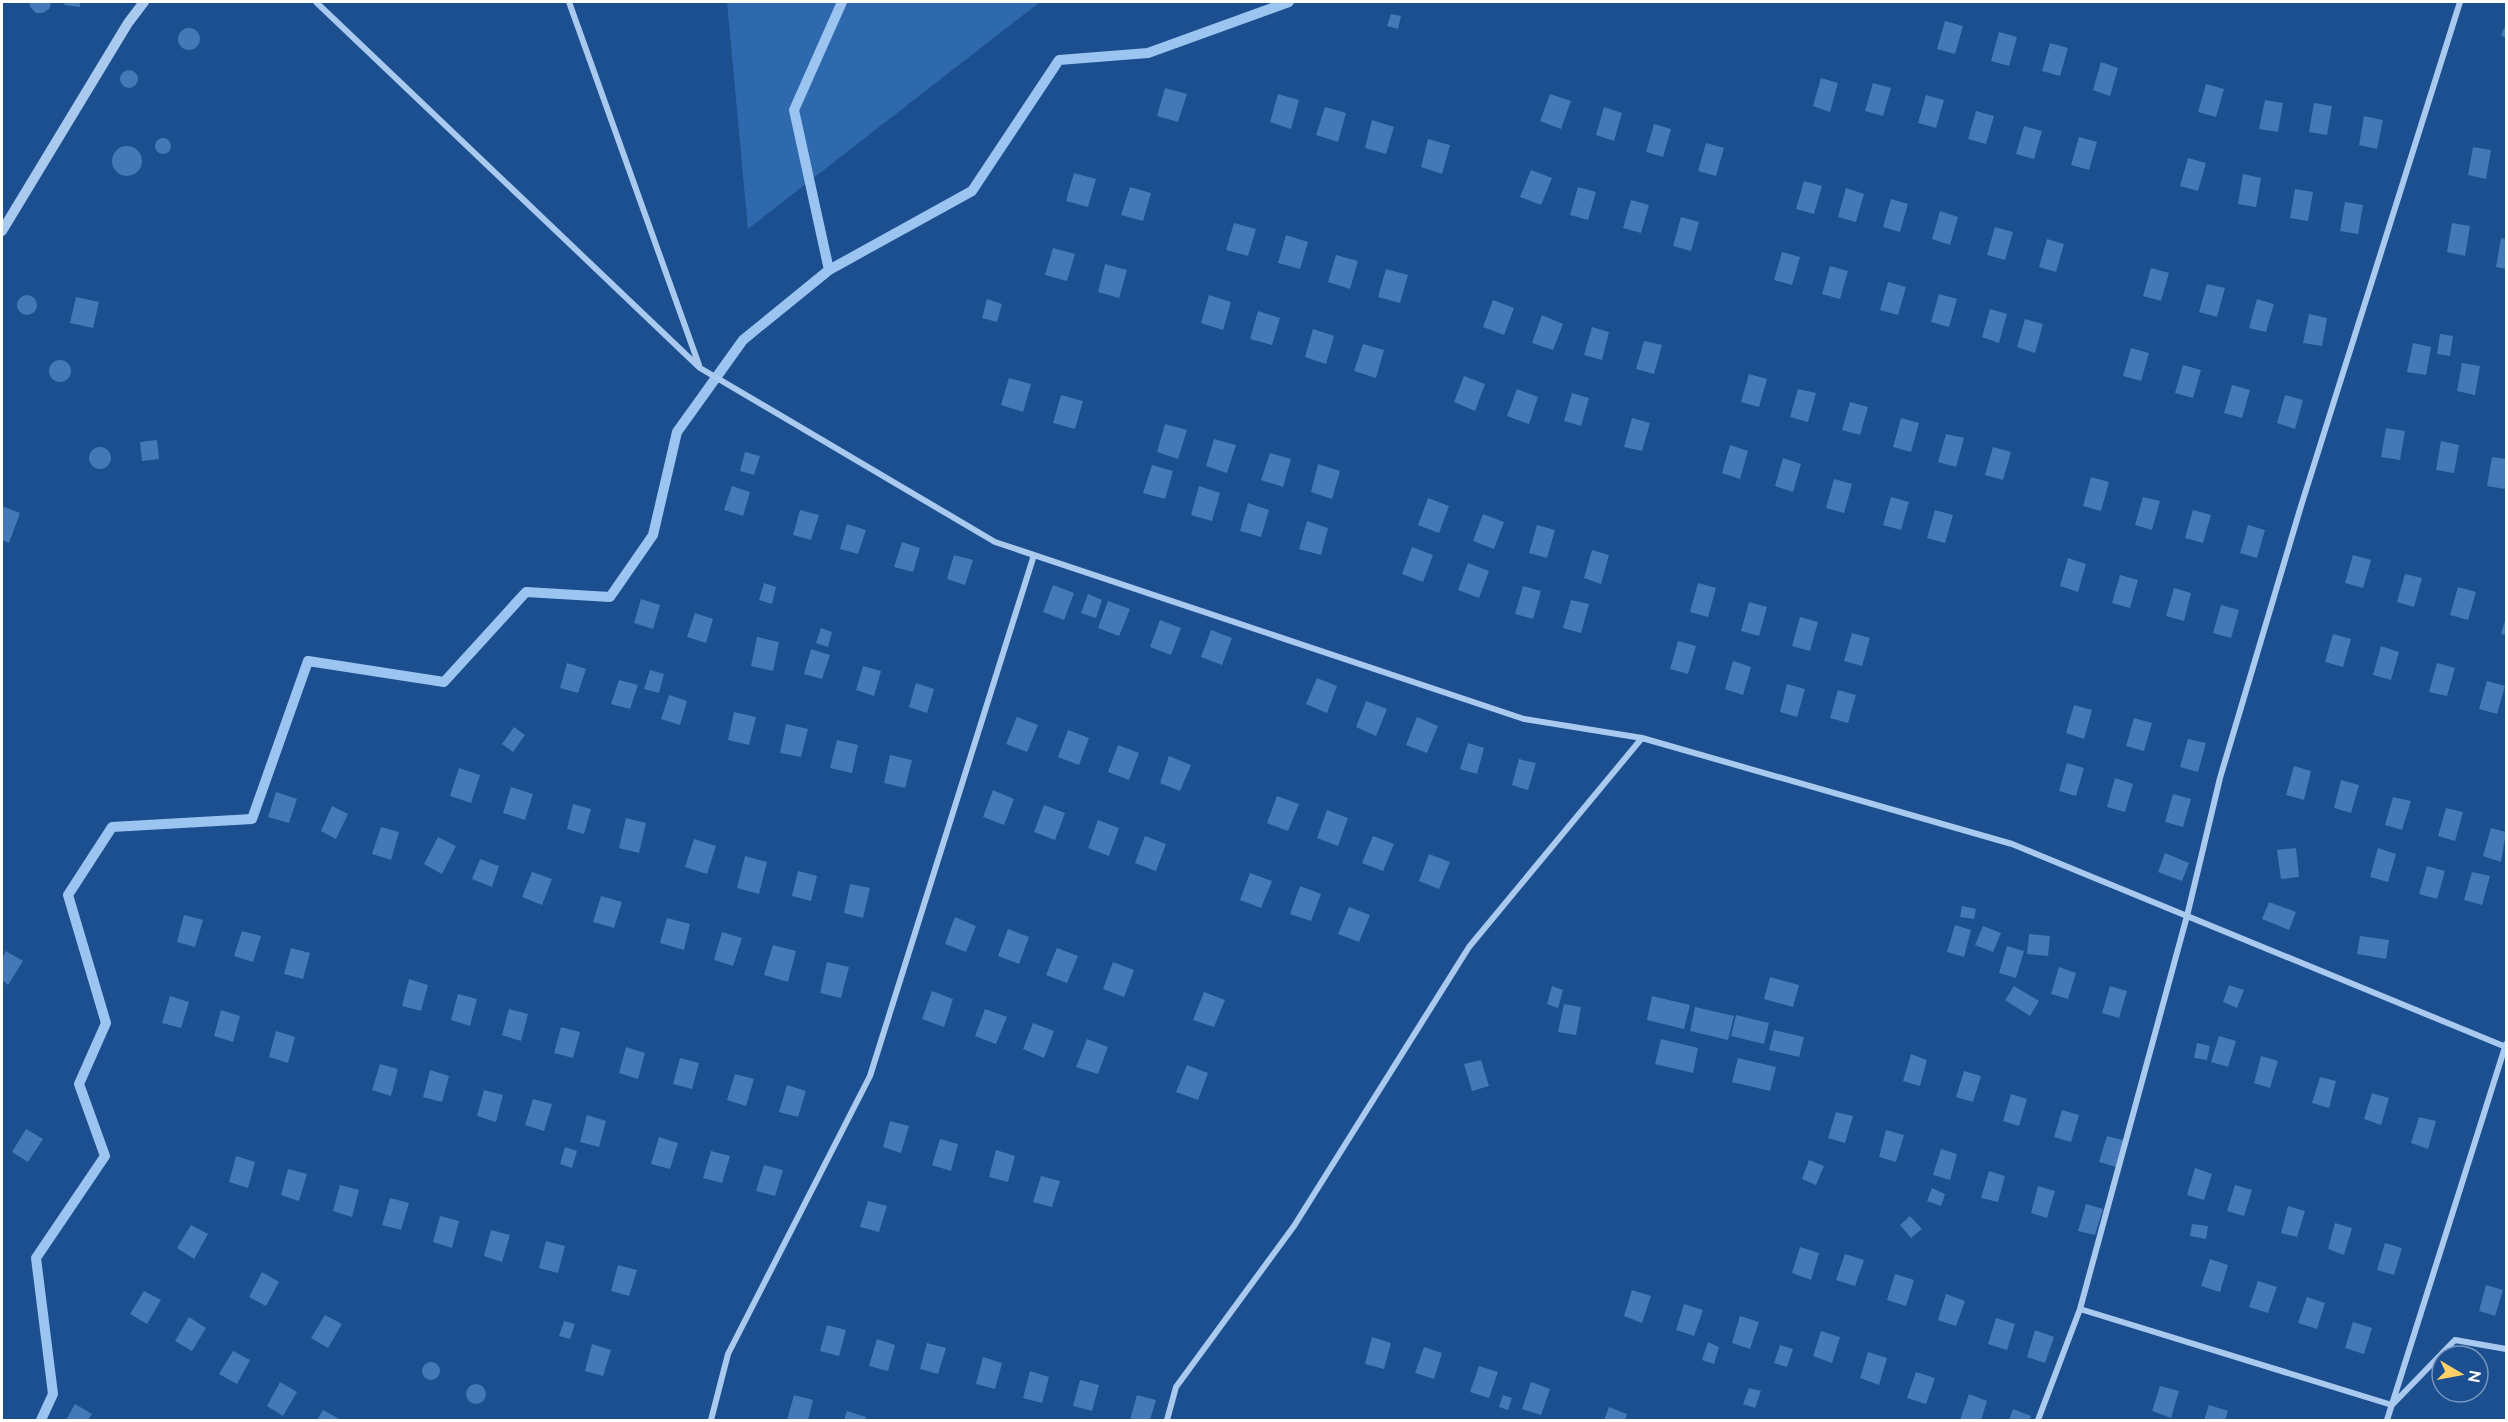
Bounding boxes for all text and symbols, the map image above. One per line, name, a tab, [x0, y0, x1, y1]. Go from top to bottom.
north arrow	[2430, 1344, 2490, 1404]
text: N	[2464, 1369, 2485, 1384]

